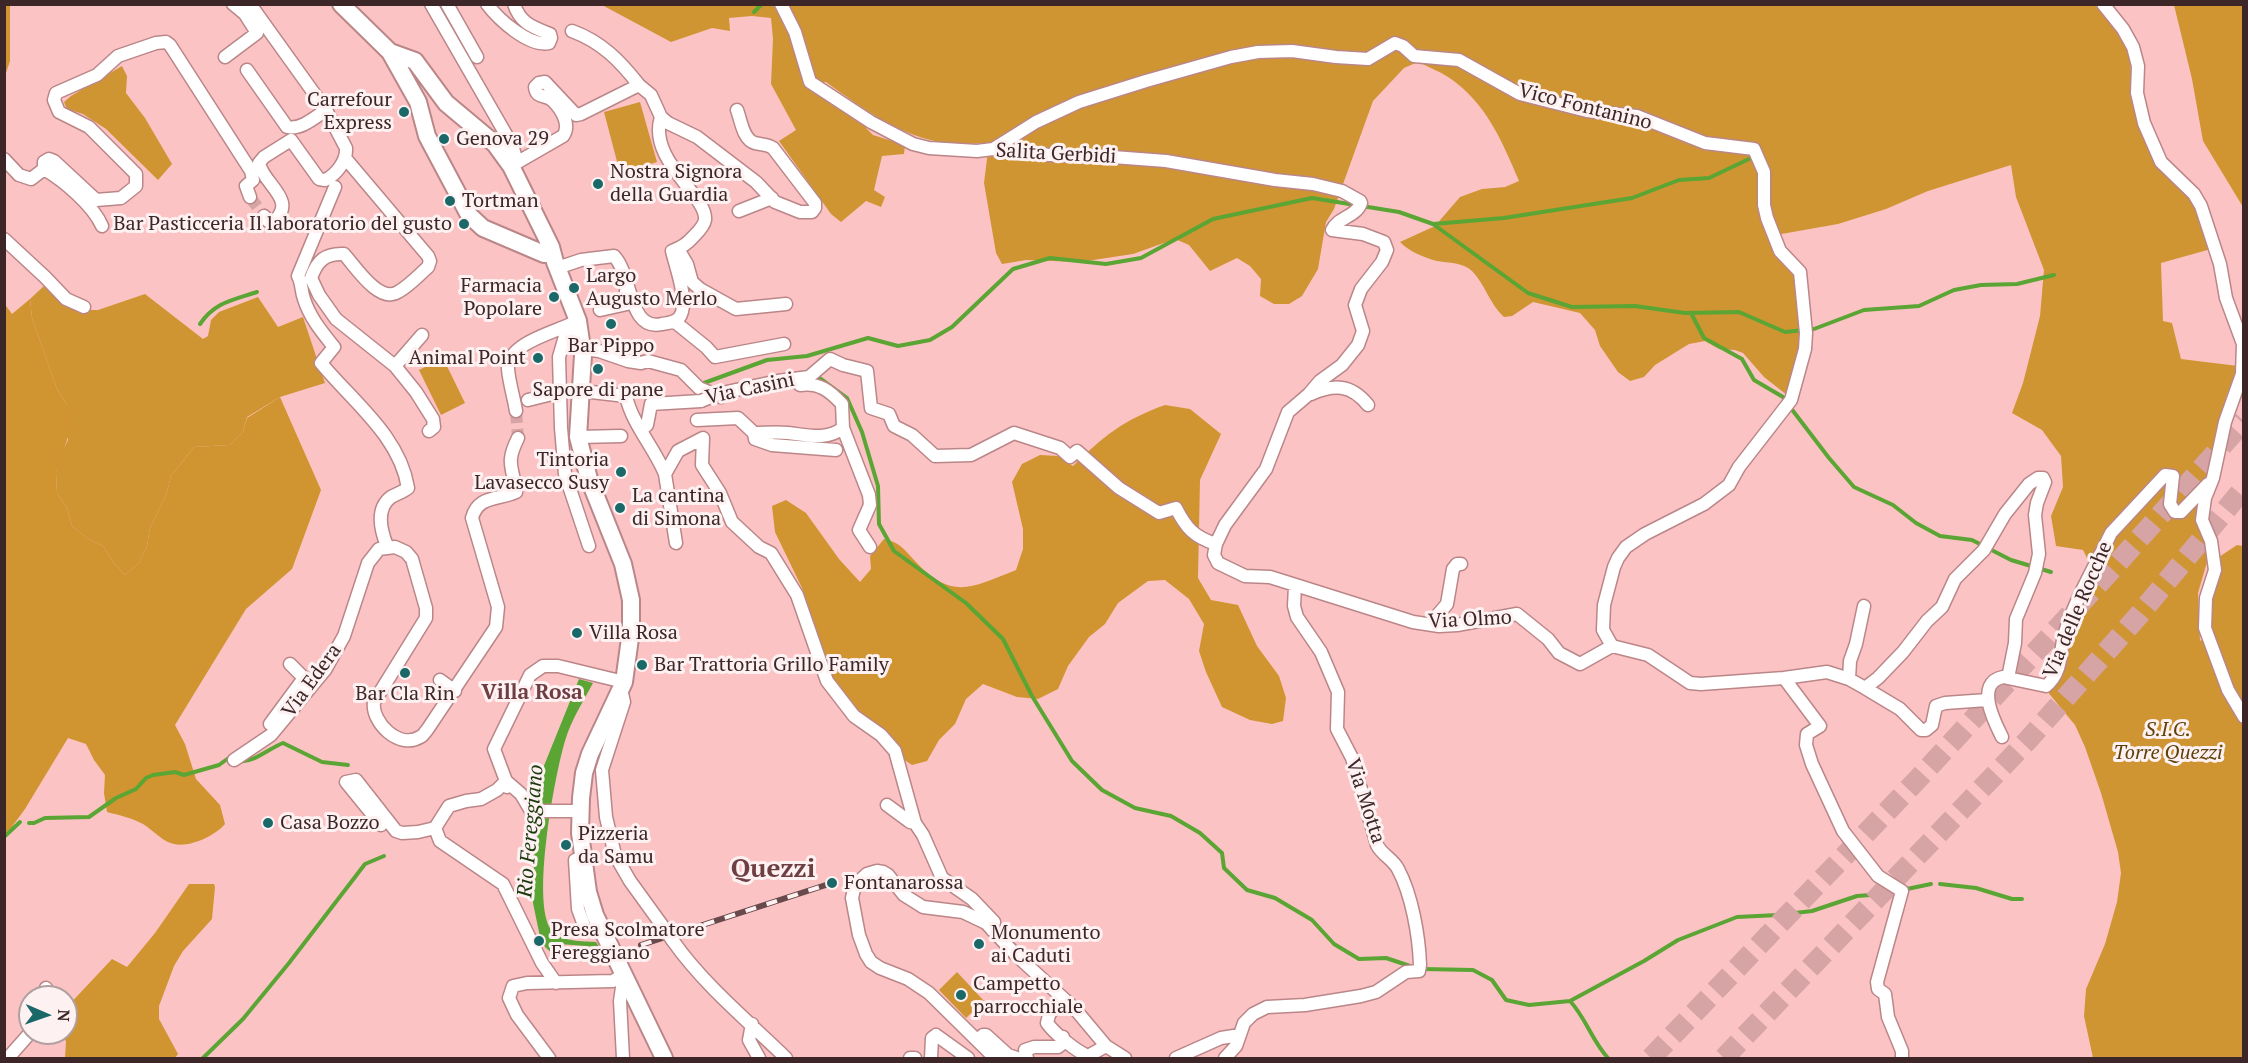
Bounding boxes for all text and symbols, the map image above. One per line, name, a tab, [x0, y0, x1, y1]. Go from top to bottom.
street label: Vico Fontanino	[1516, 79, 1654, 135]
place label: Carrefour Express	[307, 88, 392, 135]
marker: Carrefour Express	[397, 105, 411, 119]
place label: Genova 29	[456, 127, 549, 151]
marker: Genova 29	[437, 132, 451, 146]
street label: Salita Gerbidi	[995, 139, 1117, 169]
place label: Nostra Signora della Guardia	[610, 160, 742, 207]
marker: Nostra Signora della Guardia	[591, 177, 605, 191]
place label: Tortman	[462, 189, 539, 213]
marker: Tortman	[443, 194, 457, 208]
place label: Bar Pasticceria Il laboratorio del gusto	[113, 212, 452, 236]
marker: Bar Pasticceria Il laboratorio del gusto	[457, 217, 471, 231]
place label: Largo Augusto Merlo	[586, 264, 717, 311]
place label: Farmacia Popolare	[461, 274, 542, 321]
marker: Largo Augusto Merlo	[567, 281, 581, 295]
marker: Farmacia Popolare	[547, 290, 561, 304]
marker: Bar Pippo	[604, 317, 618, 331]
place label: Bar Pippo	[568, 334, 654, 358]
place label: Animal Point	[409, 346, 526, 370]
marker: Animal Point	[531, 351, 545, 365]
marker: Sapore di pane	[591, 362, 605, 376]
street label: Via Casini	[703, 368, 797, 410]
place label: Sapore di pane	[532, 378, 664, 402]
place label: Tintoria Lavasecco Susy	[474, 448, 609, 495]
marker: Tintoria Lavasecco Susy	[614, 465, 628, 479]
place label: La cantina di Simona	[632, 484, 725, 531]
marker: La cantina di Simona	[613, 501, 627, 515]
street label: Via delle Rocche	[2038, 538, 2118, 682]
street label: Via Olmo	[1428, 606, 1512, 634]
place label: Villa Rosa	[589, 621, 678, 645]
marker: Villa Rosa	[570, 626, 584, 640]
street label: Via Edera	[277, 639, 347, 723]
place label: Bar Trattoria Grillo Family	[654, 653, 889, 677]
marker: Bar Trattoria Grillo Family	[635, 658, 649, 672]
marker: Bar Cla Rin	[398, 666, 412, 680]
district label: Villa Rosa	[481, 680, 583, 706]
place label: Bar Cla Rin	[355, 682, 455, 706]
park label: S.I.C. Torre Quezzi	[2113, 718, 2223, 765]
street label: Via Motta	[1340, 756, 1390, 846]
water label: Rio Fereggiano	[513, 763, 549, 899]
place label: Casa Bozzo	[280, 811, 380, 835]
marker: Casa Bozzo	[261, 816, 275, 830]
place label: Pizzeria da Samu	[578, 822, 654, 869]
marker: Pizzeria da Samu	[559, 838, 573, 852]
district label: Quezzi	[731, 854, 815, 886]
place label: Fontanarossa	[844, 871, 963, 895]
marker: Fontanarossa	[825, 876, 839, 890]
place label: Presa Scolmatore Fereggiano	[551, 918, 705, 965]
place label: Monumento ai Caduti	[991, 921, 1100, 968]
marker: Presa Scolmatore Fereggiano	[532, 934, 546, 948]
marker: Monumento ai Caduti	[972, 937, 986, 951]
place label: Campetto parrocchiale	[973, 972, 1083, 1019]
north arrow	[18, 985, 78, 1045]
marker: Campetto parrocchiale	[954, 988, 968, 1002]
text: N	[53, 1009, 75, 1022]

